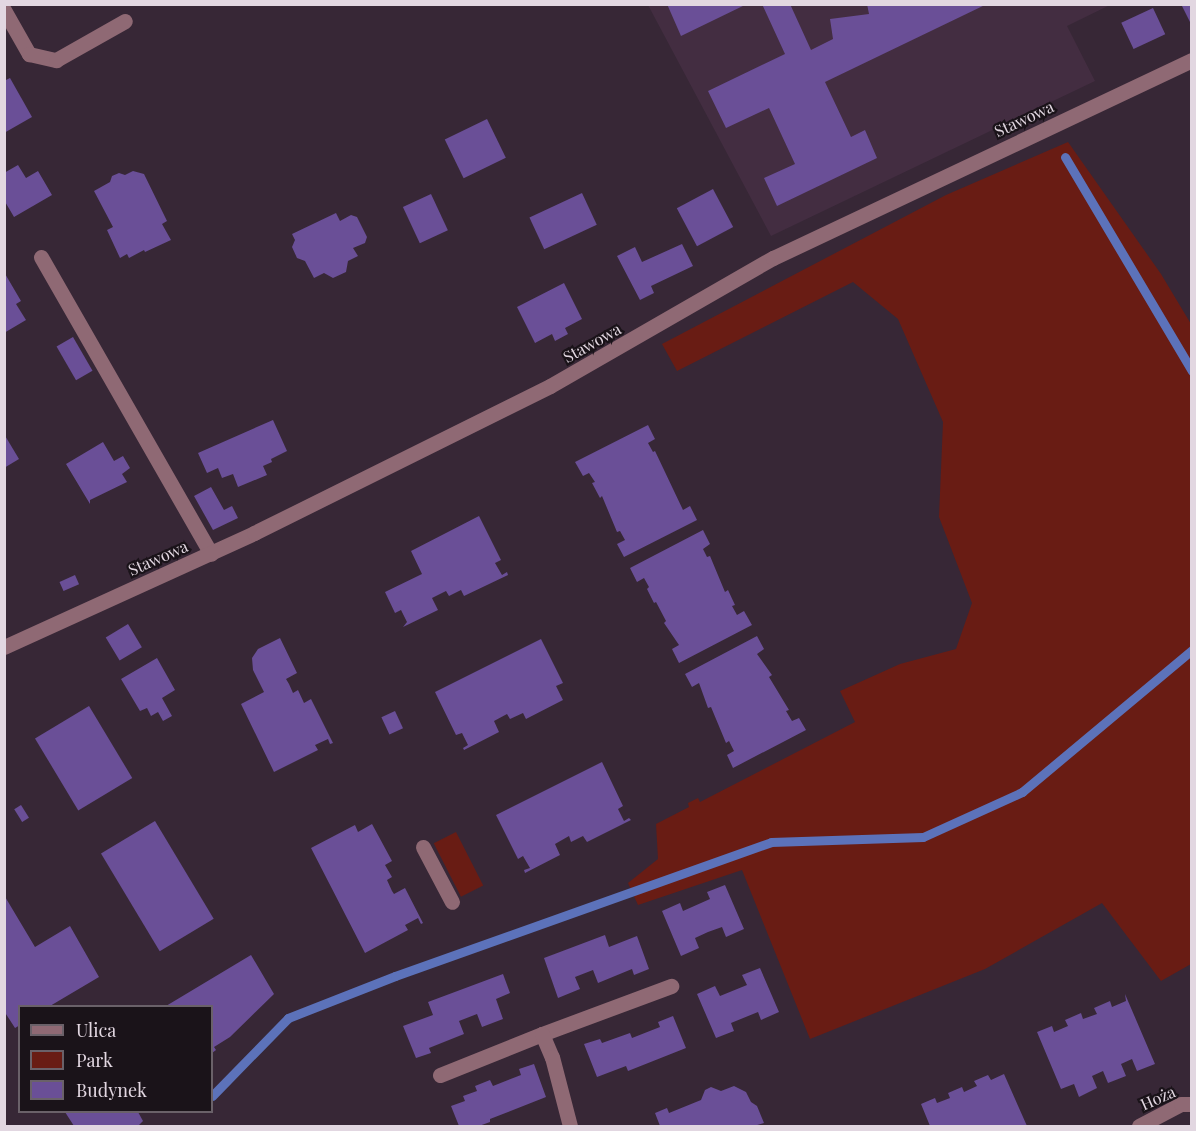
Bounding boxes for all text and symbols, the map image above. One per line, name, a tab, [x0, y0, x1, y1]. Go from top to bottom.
street label: Stawowa	[991, 97, 1057, 141]
street label: Stawowa	[560, 319, 624, 367]
street label: Stawowa	[125, 536, 191, 580]
legend	[18, 1005, 213, 1113]
text: Ulica	[76, 1018, 116, 1042]
text: Park	[76, 1048, 113, 1072]
text: Budynek	[76, 1078, 147, 1102]
street label: Hoża	[1138, 1082, 1178, 1114]

